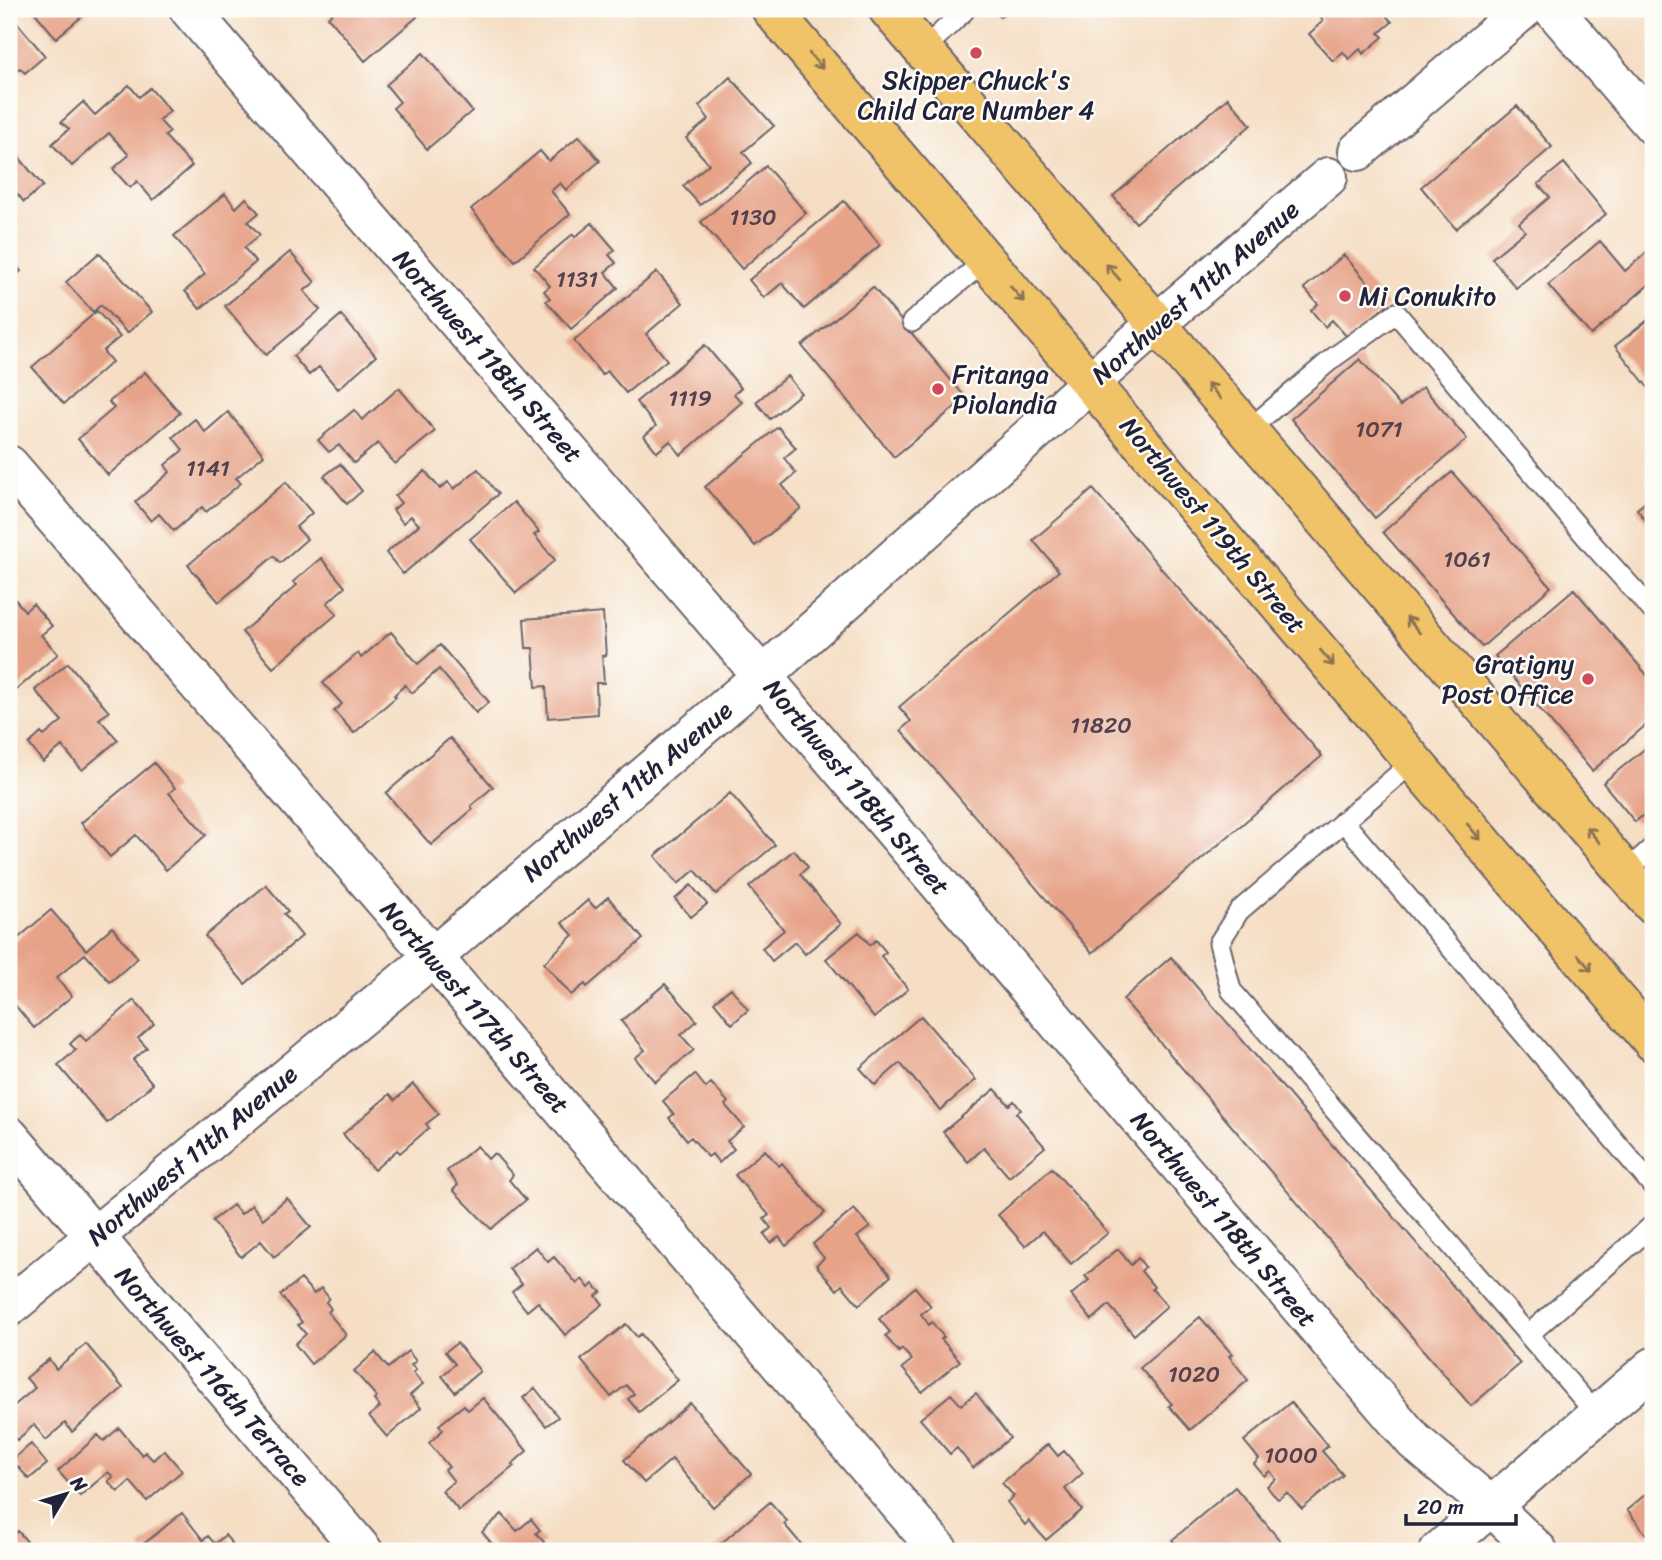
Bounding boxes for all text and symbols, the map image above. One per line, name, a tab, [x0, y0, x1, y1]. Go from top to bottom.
marker: Skipper Chuck's Child Care Number 4	[968, 45, 984, 61]
one-way arrow	[808, 51, 824, 69]
place label: Skipper Chuck's Child Care Number 4	[857, 57, 1095, 133]
street label: Northwest 11th Avenue	[1080, 188, 1310, 396]
house number: 1130	[730, 197, 776, 238]
street label: Northwest 118th Street	[381, 238, 595, 474]
house number: 1131	[556, 259, 598, 300]
one-way arrow	[1105, 263, 1121, 281]
place label: Mi Conukito	[1359, 273, 1496, 319]
one-way arrow	[1009, 285, 1025, 303]
marker: Mi Conukito	[1337, 288, 1353, 304]
place label: Fritanga Piolandia	[952, 351, 1058, 427]
house number: 1119	[668, 378, 712, 419]
marker: Fritanga Piolandia	[930, 381, 946, 397]
one-way arrow	[1206, 382, 1222, 400]
street label: Northwest 119th Street	[1108, 406, 1318, 644]
house number: 1071	[1355, 409, 1403, 450]
house number: 1141	[186, 448, 230, 489]
house number: 1061	[1443, 539, 1491, 580]
one-way arrow	[1405, 616, 1421, 634]
place label: Gratigny Post Office	[1442, 641, 1574, 717]
one-way arrow	[1319, 649, 1335, 667]
street label: Northwest 118th Street	[752, 668, 962, 906]
marker: Gratigny Post Office	[1580, 671, 1596, 687]
street label: Northwest 11th Avenue	[511, 688, 743, 894]
house number: 11820	[1070, 705, 1132, 746]
one-way arrow	[1466, 822, 1482, 840]
one-way arrow	[1585, 826, 1601, 844]
street label: Northwest 117th Street	[368, 889, 582, 1125]
one-way arrow	[1577, 953, 1593, 971]
street label: Northwest 11th Avenue	[76, 1052, 308, 1258]
street label: Northwest 118th Street	[1119, 1100, 1329, 1338]
street label: Northwest 116th Terrace	[103, 1255, 323, 1498]
house number: 1020	[1168, 1354, 1220, 1395]
house number: 1000	[1264, 1435, 1318, 1476]
north arrow	[32, 1458, 102, 1528]
text: N	[61, 1468, 97, 1500]
scale bar	[1406, 1483, 1517, 1527]
text: 20 m	[1417, 1488, 1464, 1526]

